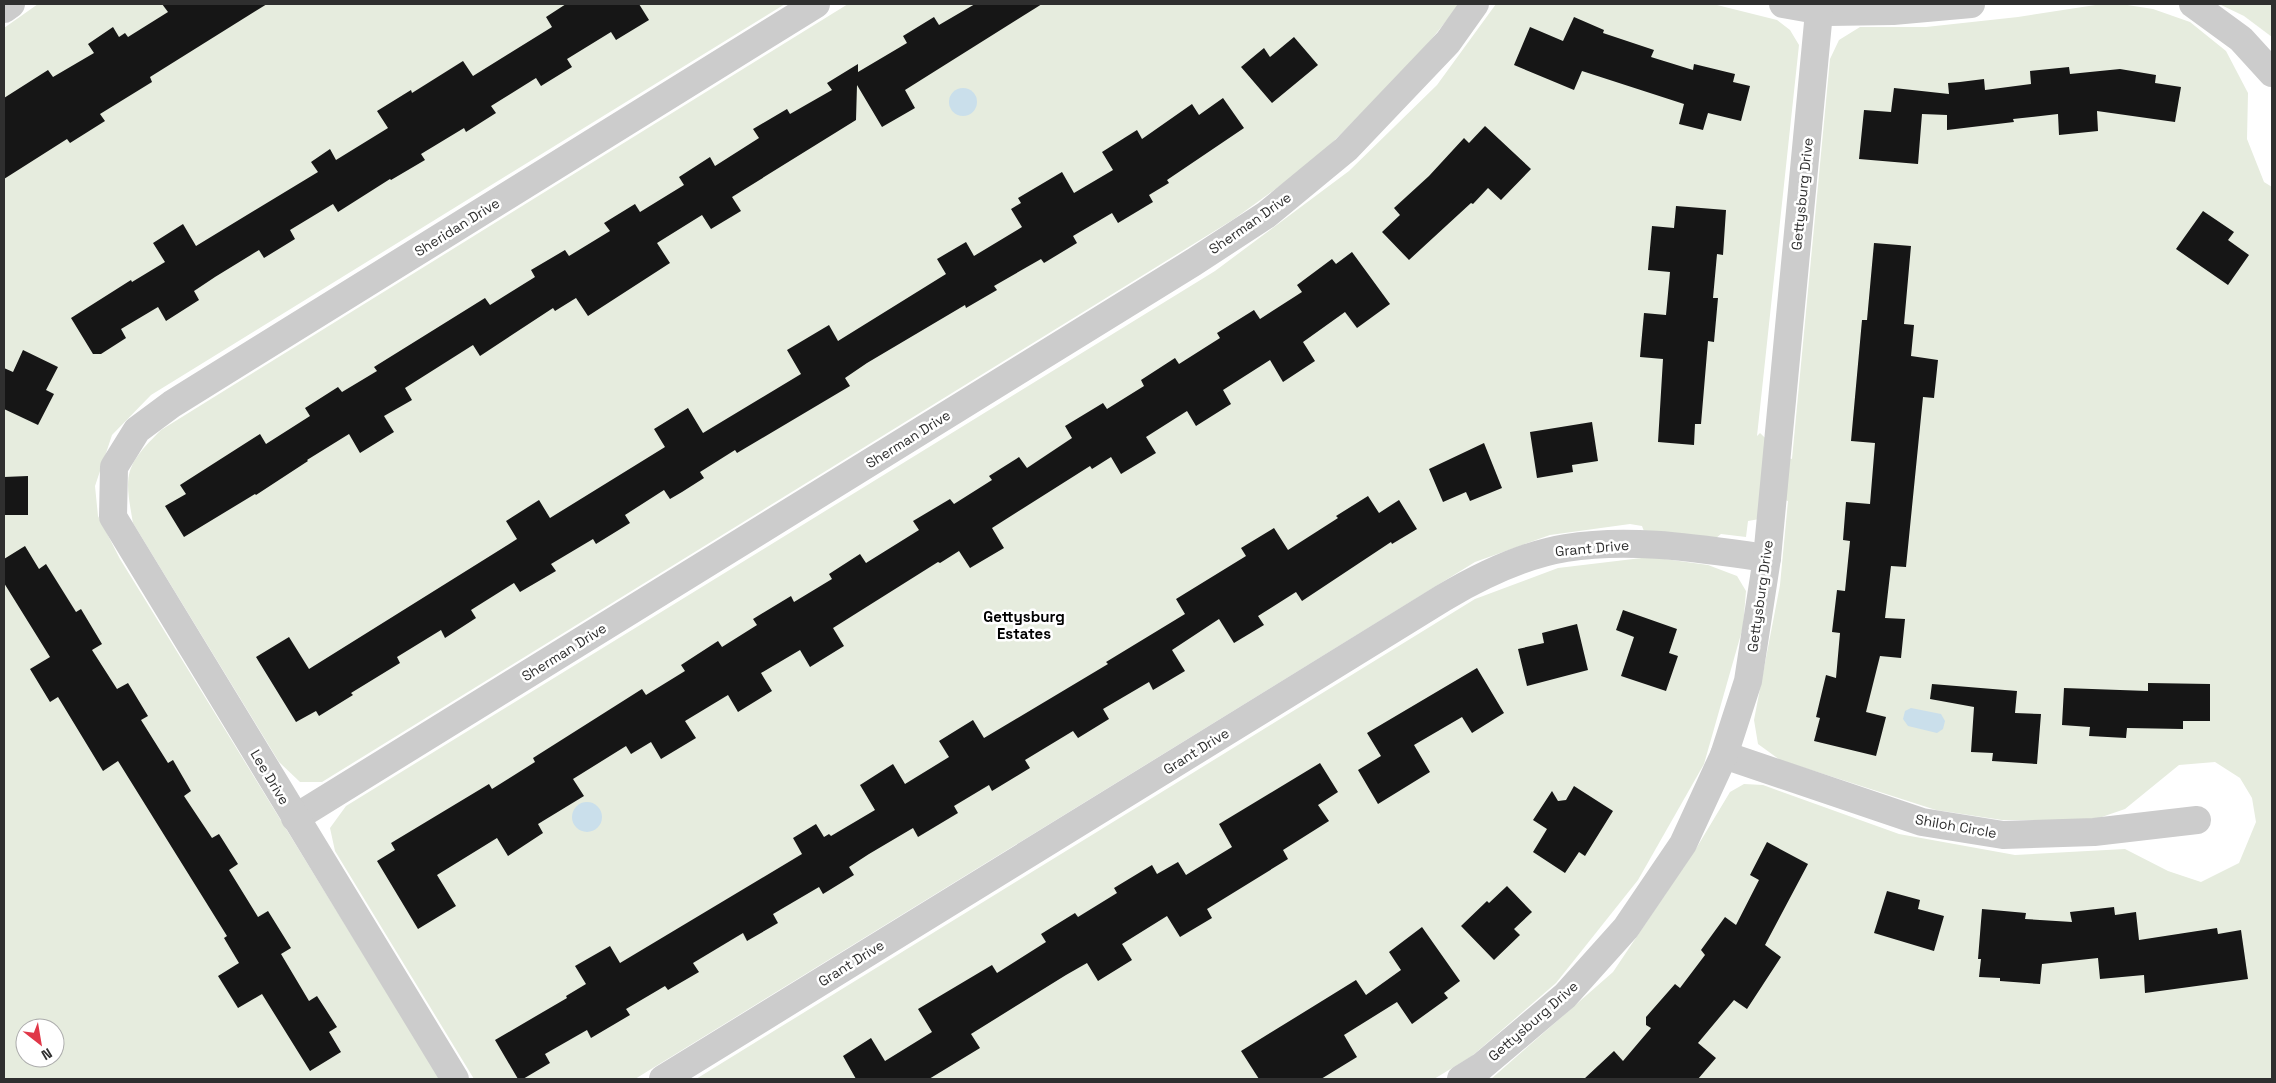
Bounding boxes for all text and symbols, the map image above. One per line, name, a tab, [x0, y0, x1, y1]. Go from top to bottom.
street label: Gettysburg Drive	[1787, 137, 1817, 251]
street label: Sherman Drive	[1205, 188, 1295, 258]
street label: Sheridan Drive	[411, 194, 503, 260]
street label: Sherman Drive	[862, 406, 954, 472]
street label: Grant Drive	[1554, 536, 1630, 560]
street label: Gettysburg Drive	[1743, 539, 1777, 653]
district label: Gettysburg Estates	[983, 607, 1065, 643]
street label: Sherman Drive	[518, 619, 610, 685]
street label: Grant Drive	[1160, 724, 1232, 778]
street label: Lee Drive	[246, 746, 294, 808]
street label: Shiloh Circle	[1914, 810, 1998, 842]
street label: Grant Drive	[815, 936, 887, 990]
street label: Gettysburg Drive	[1484, 977, 1582, 1065]
north arrow	[15, 1018, 65, 1068]
text: N	[38, 1044, 55, 1064]

